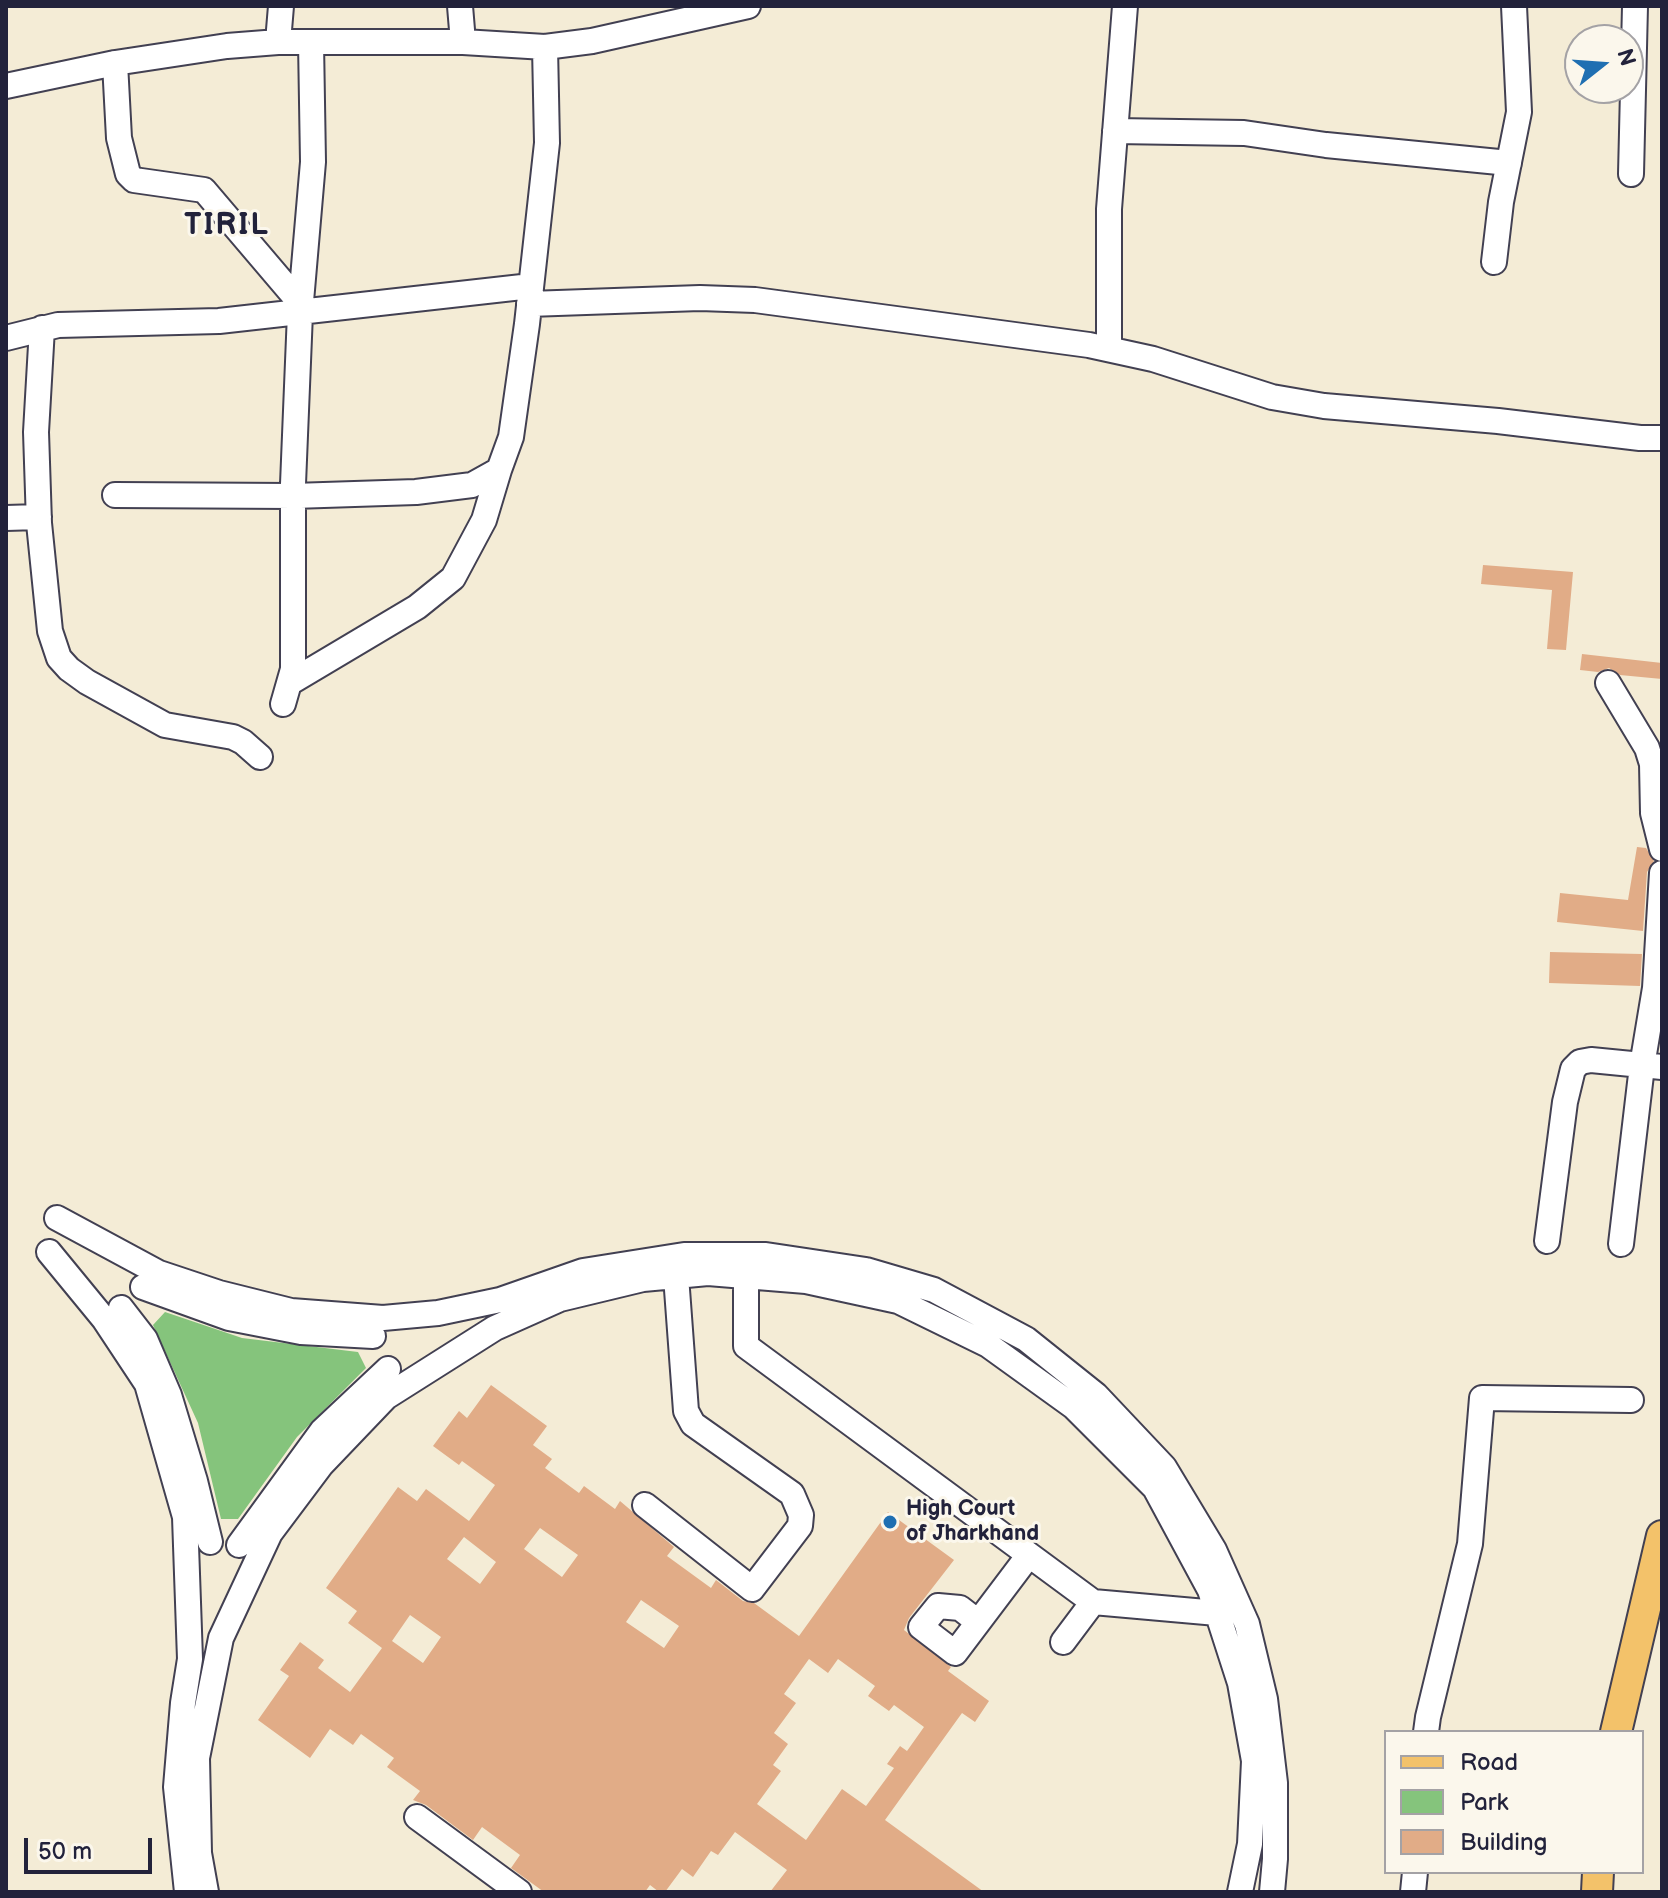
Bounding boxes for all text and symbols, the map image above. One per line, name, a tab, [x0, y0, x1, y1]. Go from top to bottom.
north arrow	[1564, 24, 1644, 104]
text: N	[1610, 46, 1641, 69]
district label: TIRIL	[184, 208, 270, 244]
place label: High Court of Jharkhand	[906, 1496, 1039, 1548]
marker: High Court of Jharkhand	[881, 1513, 899, 1531]
legend	[1384, 1730, 1644, 1874]
text: Road	[1460, 1748, 1518, 1777]
text: Park	[1460, 1788, 1508, 1817]
scale bar	[28, 1822, 156, 1872]
text: Building	[1460, 1828, 1547, 1857]
text: 50 m	[38, 1837, 92, 1866]

